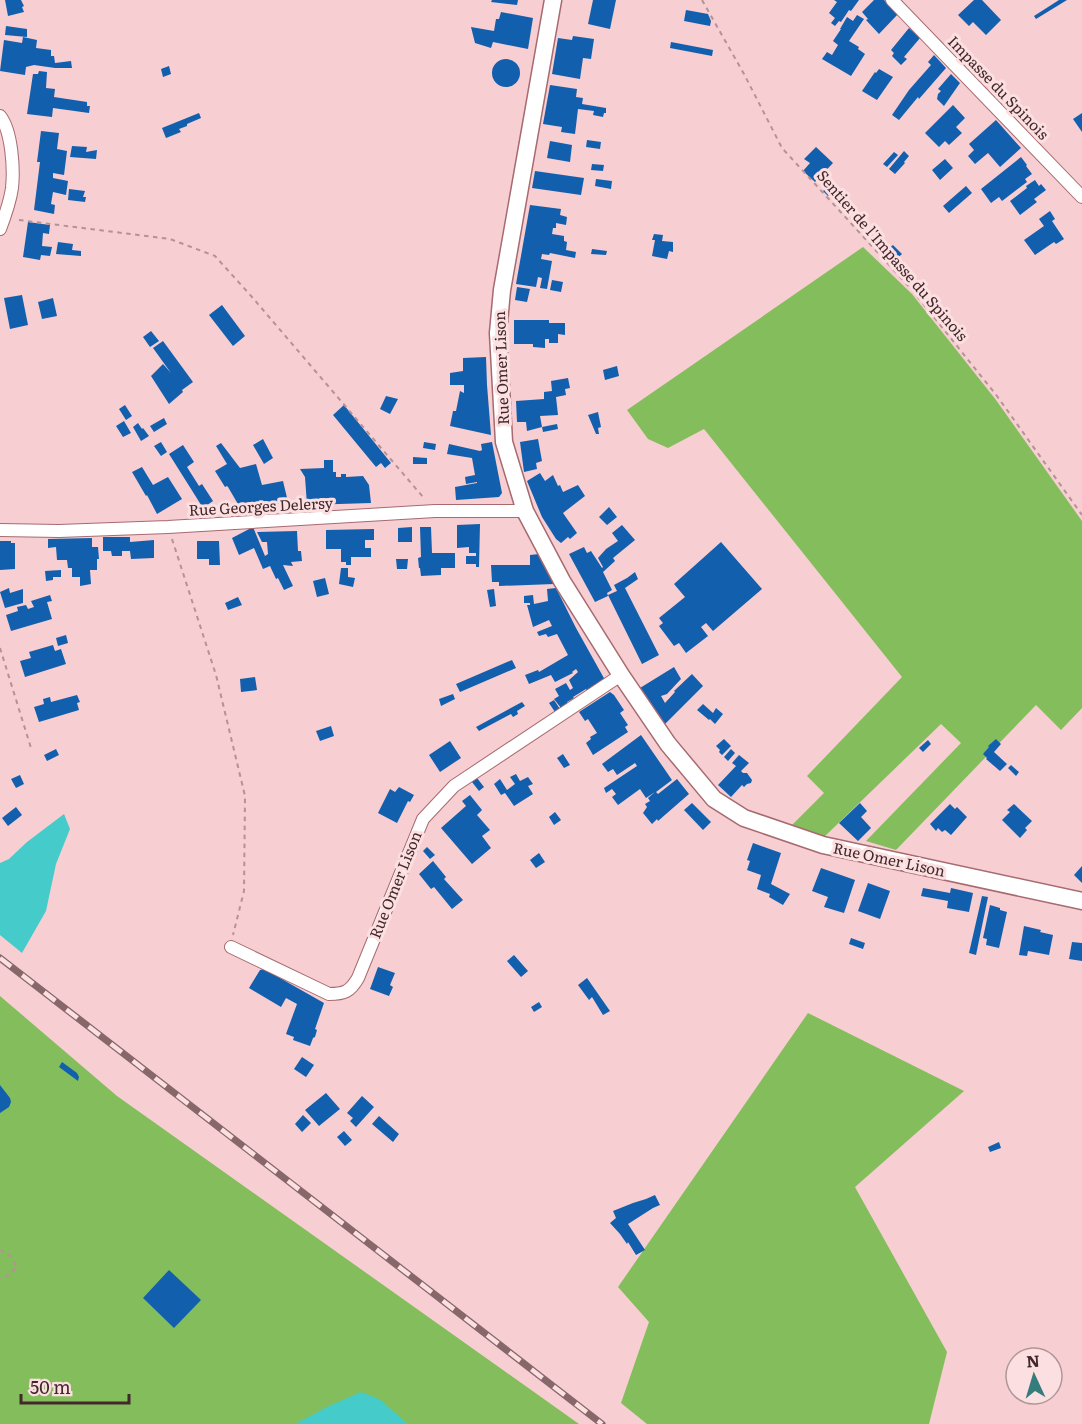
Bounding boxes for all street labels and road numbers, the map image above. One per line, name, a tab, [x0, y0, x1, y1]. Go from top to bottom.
street label: Impasse du Spinois	[943, 30, 1055, 144]
street label: Sentier de l'Impasse du Spinois	[812, 164, 974, 346]
street label: Rue Omer Lison	[487, 311, 514, 425]
street label: Rue Georges Delersy	[188, 490, 334, 521]
street label: Rue Omer Lison	[363, 827, 427, 942]
street label: Rue Omer Lison	[831, 835, 948, 882]

